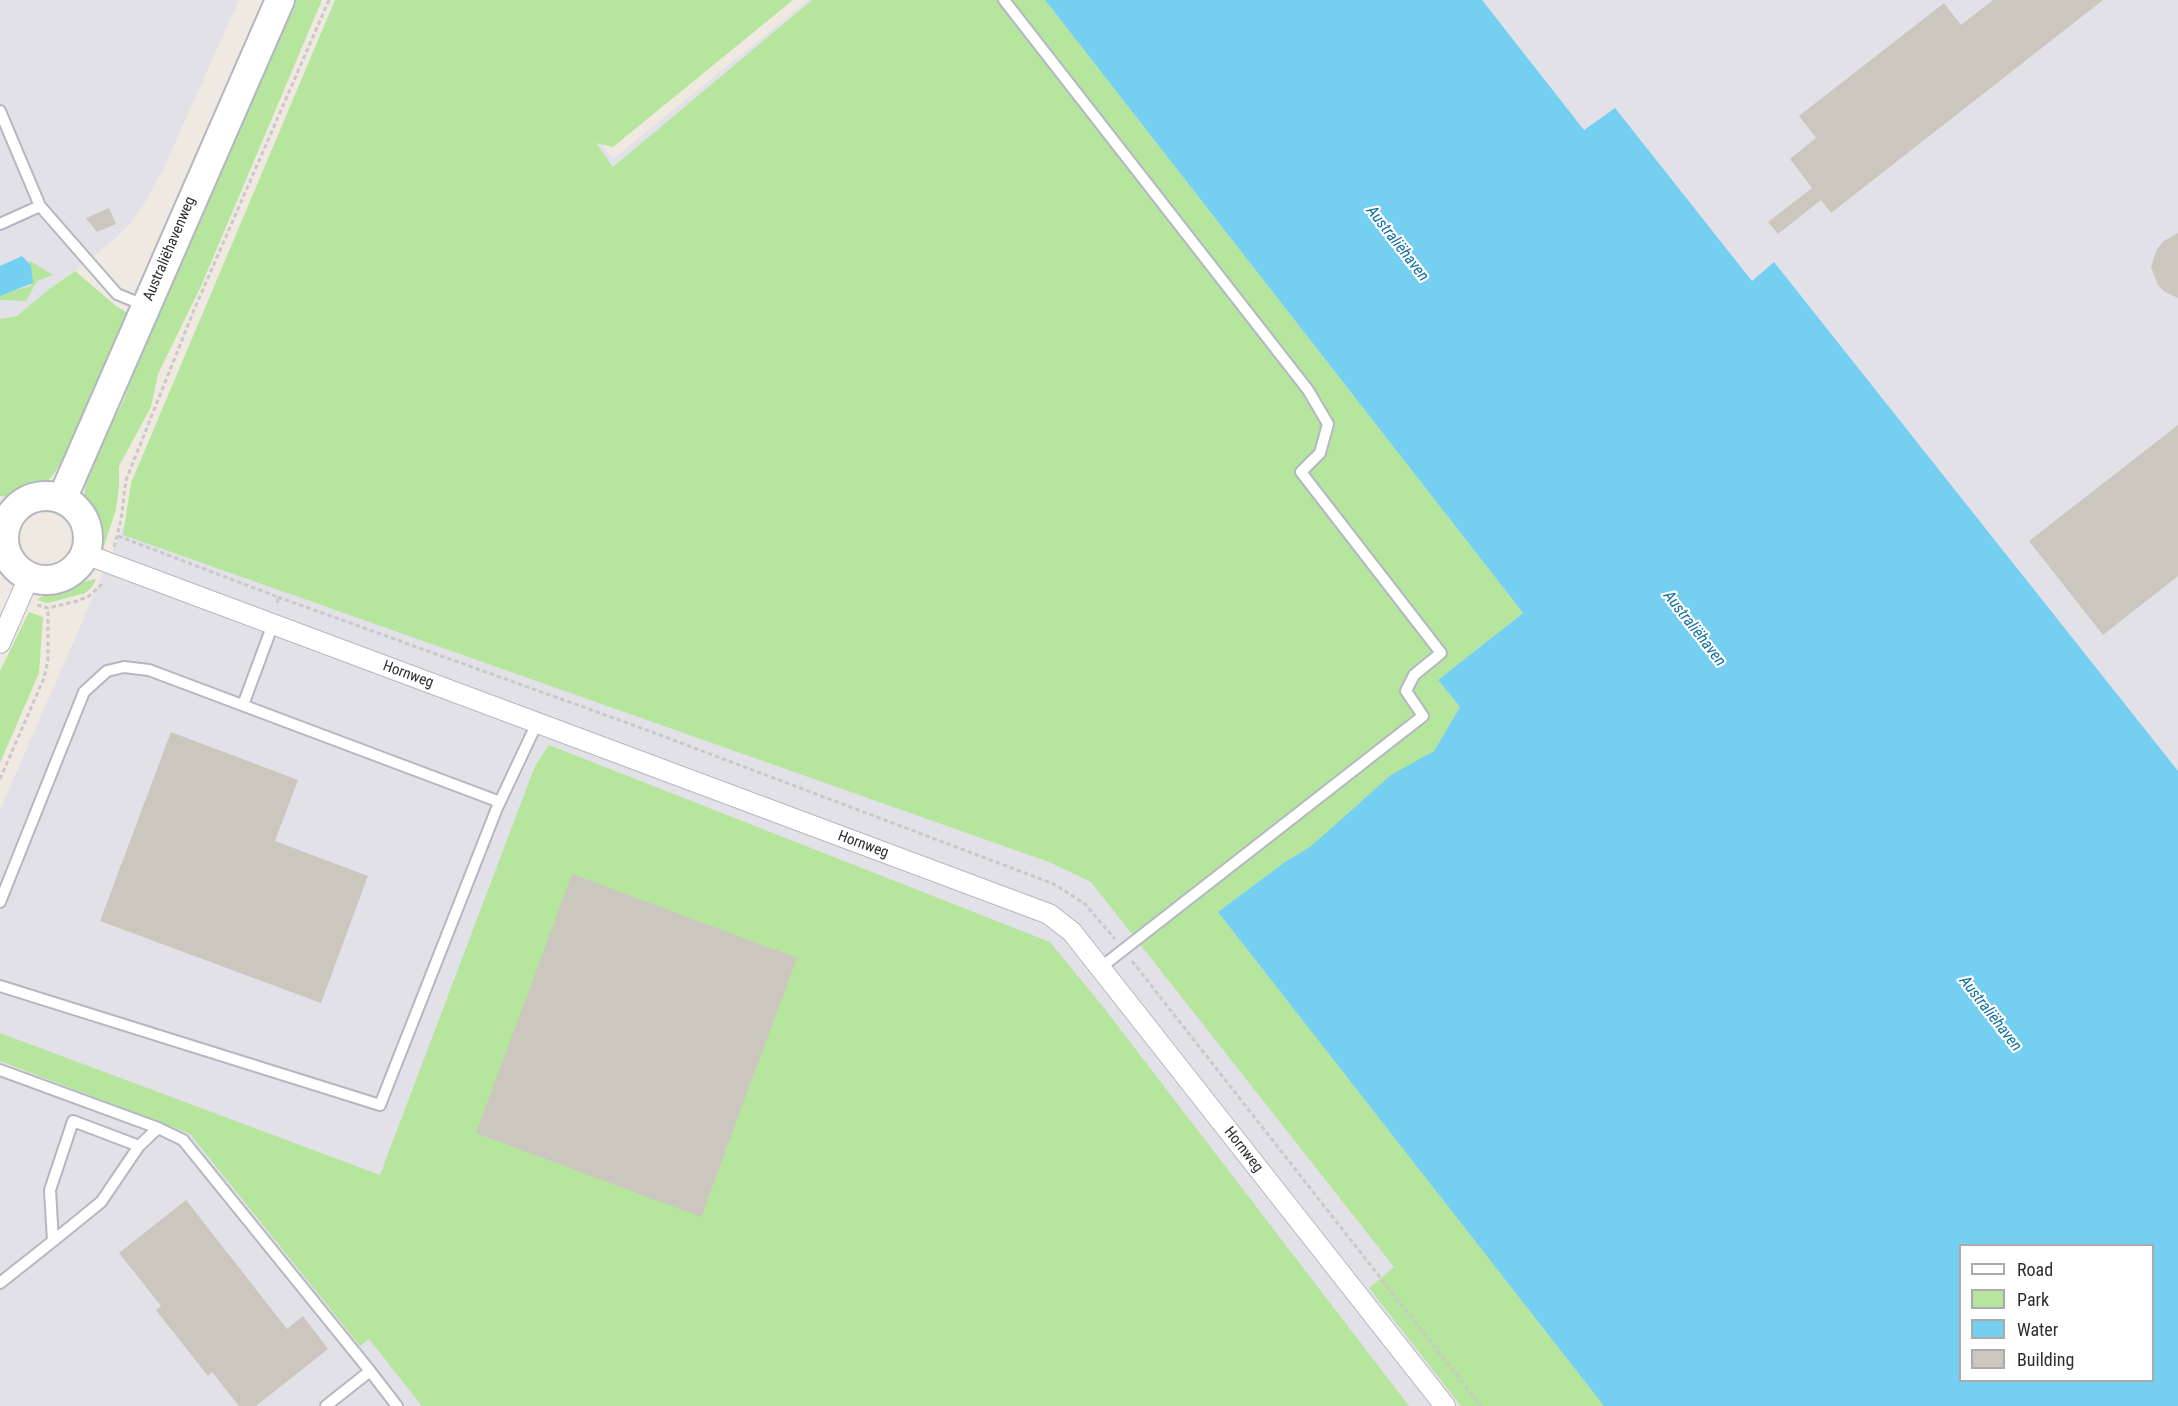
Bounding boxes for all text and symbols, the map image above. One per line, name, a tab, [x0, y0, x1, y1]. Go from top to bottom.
street label: Australiëhavenweg	[140, 194, 200, 304]
water label: Australiëhaven	[1362, 202, 1432, 286]
water label: Australiëhaven	[1659, 587, 1729, 671]
street label: Hornweg	[380, 658, 436, 692]
street label: Hornweg	[835, 828, 891, 862]
water label: Australiëhaven	[1955, 972, 2025, 1056]
street label: Hornweg	[1220, 1124, 1266, 1176]
legend	[1959, 1244, 2154, 1382]
text: Road	[2017, 1259, 2053, 1280]
text: Park	[2017, 1289, 2049, 1310]
text: Water	[2017, 1319, 2058, 1340]
text: Building	[2017, 1349, 2074, 1370]

